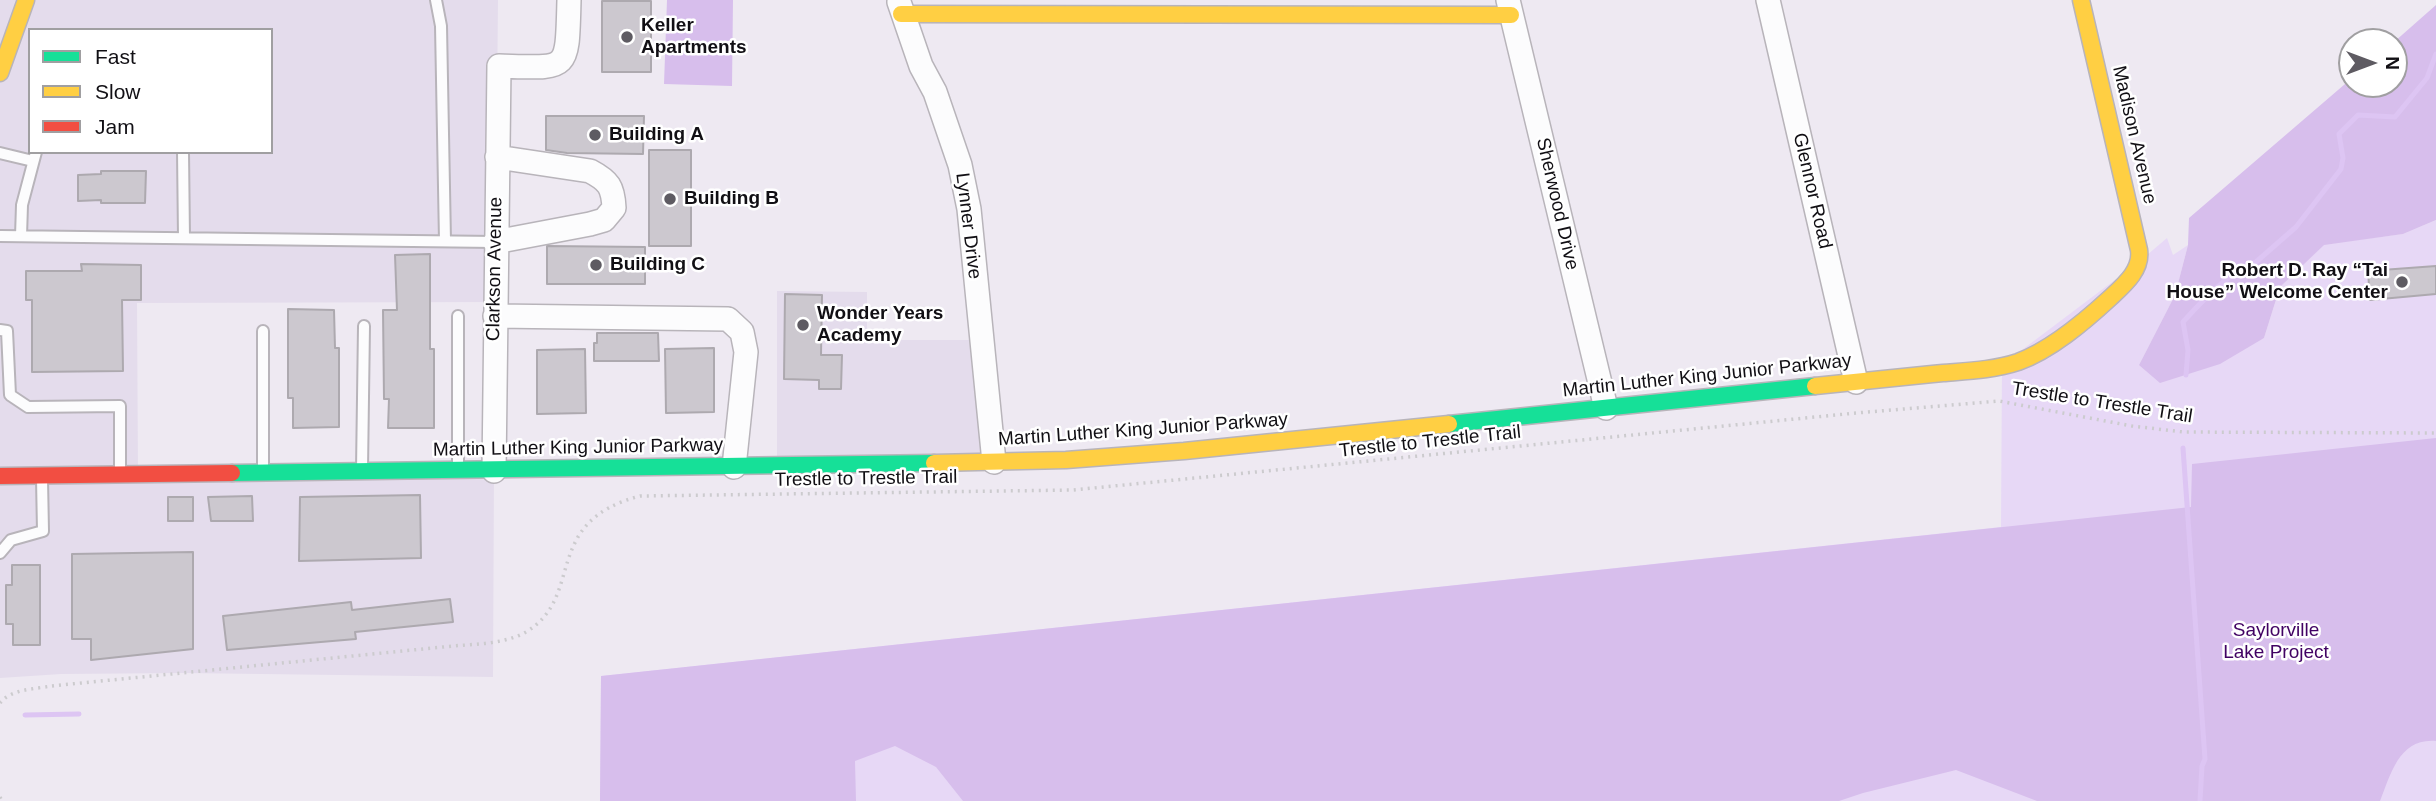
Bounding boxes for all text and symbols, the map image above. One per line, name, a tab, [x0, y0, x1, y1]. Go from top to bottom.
place label: Keller Apartments	[641, 15, 747, 59]
legend	[28, 28, 273, 154]
north arrow	[2338, 28, 2408, 98]
marker: Keller Apartments	[619, 29, 635, 45]
text: Fast	[95, 45, 136, 68]
text: N	[2382, 56, 2403, 70]
street label: Madison Avenue	[2107, 64, 2161, 206]
text: Slow	[95, 80, 141, 103]
text: Jam	[95, 115, 135, 138]
place label: Building A	[609, 124, 704, 146]
marker: Building A	[587, 127, 603, 143]
street label: Glennor Road	[1788, 131, 1836, 251]
street label: Sherwood Drive	[1531, 136, 1583, 272]
street label: Lynner Drive	[950, 172, 986, 280]
place label: Building B	[684, 188, 779, 210]
marker: Building B	[662, 191, 678, 207]
street label: Clarkson Avenue	[482, 197, 508, 341]
place label: Building C	[610, 254, 705, 276]
marker: Building C	[588, 257, 604, 273]
place label: Robert D. Ray “Tai House” Welcome Center	[2167, 260, 2388, 304]
marker: Robert D. Ray “Tai House” Welcome Center	[2394, 274, 2410, 290]
place label: Wonder Years Academy	[817, 303, 943, 347]
marker: Wonder Years Academy	[795, 317, 811, 333]
street label: Martin Luther King Junior Parkway	[1561, 349, 1853, 403]
street label: Trestle to Trestle Trail	[2010, 377, 2194, 429]
street label: Martin Luther King Junior Parkway	[997, 408, 1289, 452]
street label: Trestle to Trestle Trail	[1338, 421, 1522, 463]
street label: Martin Luther King Junior Parkway	[433, 434, 723, 462]
street label: Trestle to Trestle Trail	[774, 466, 958, 492]
park label: Saylorville Lake Project	[2223, 620, 2329, 664]

